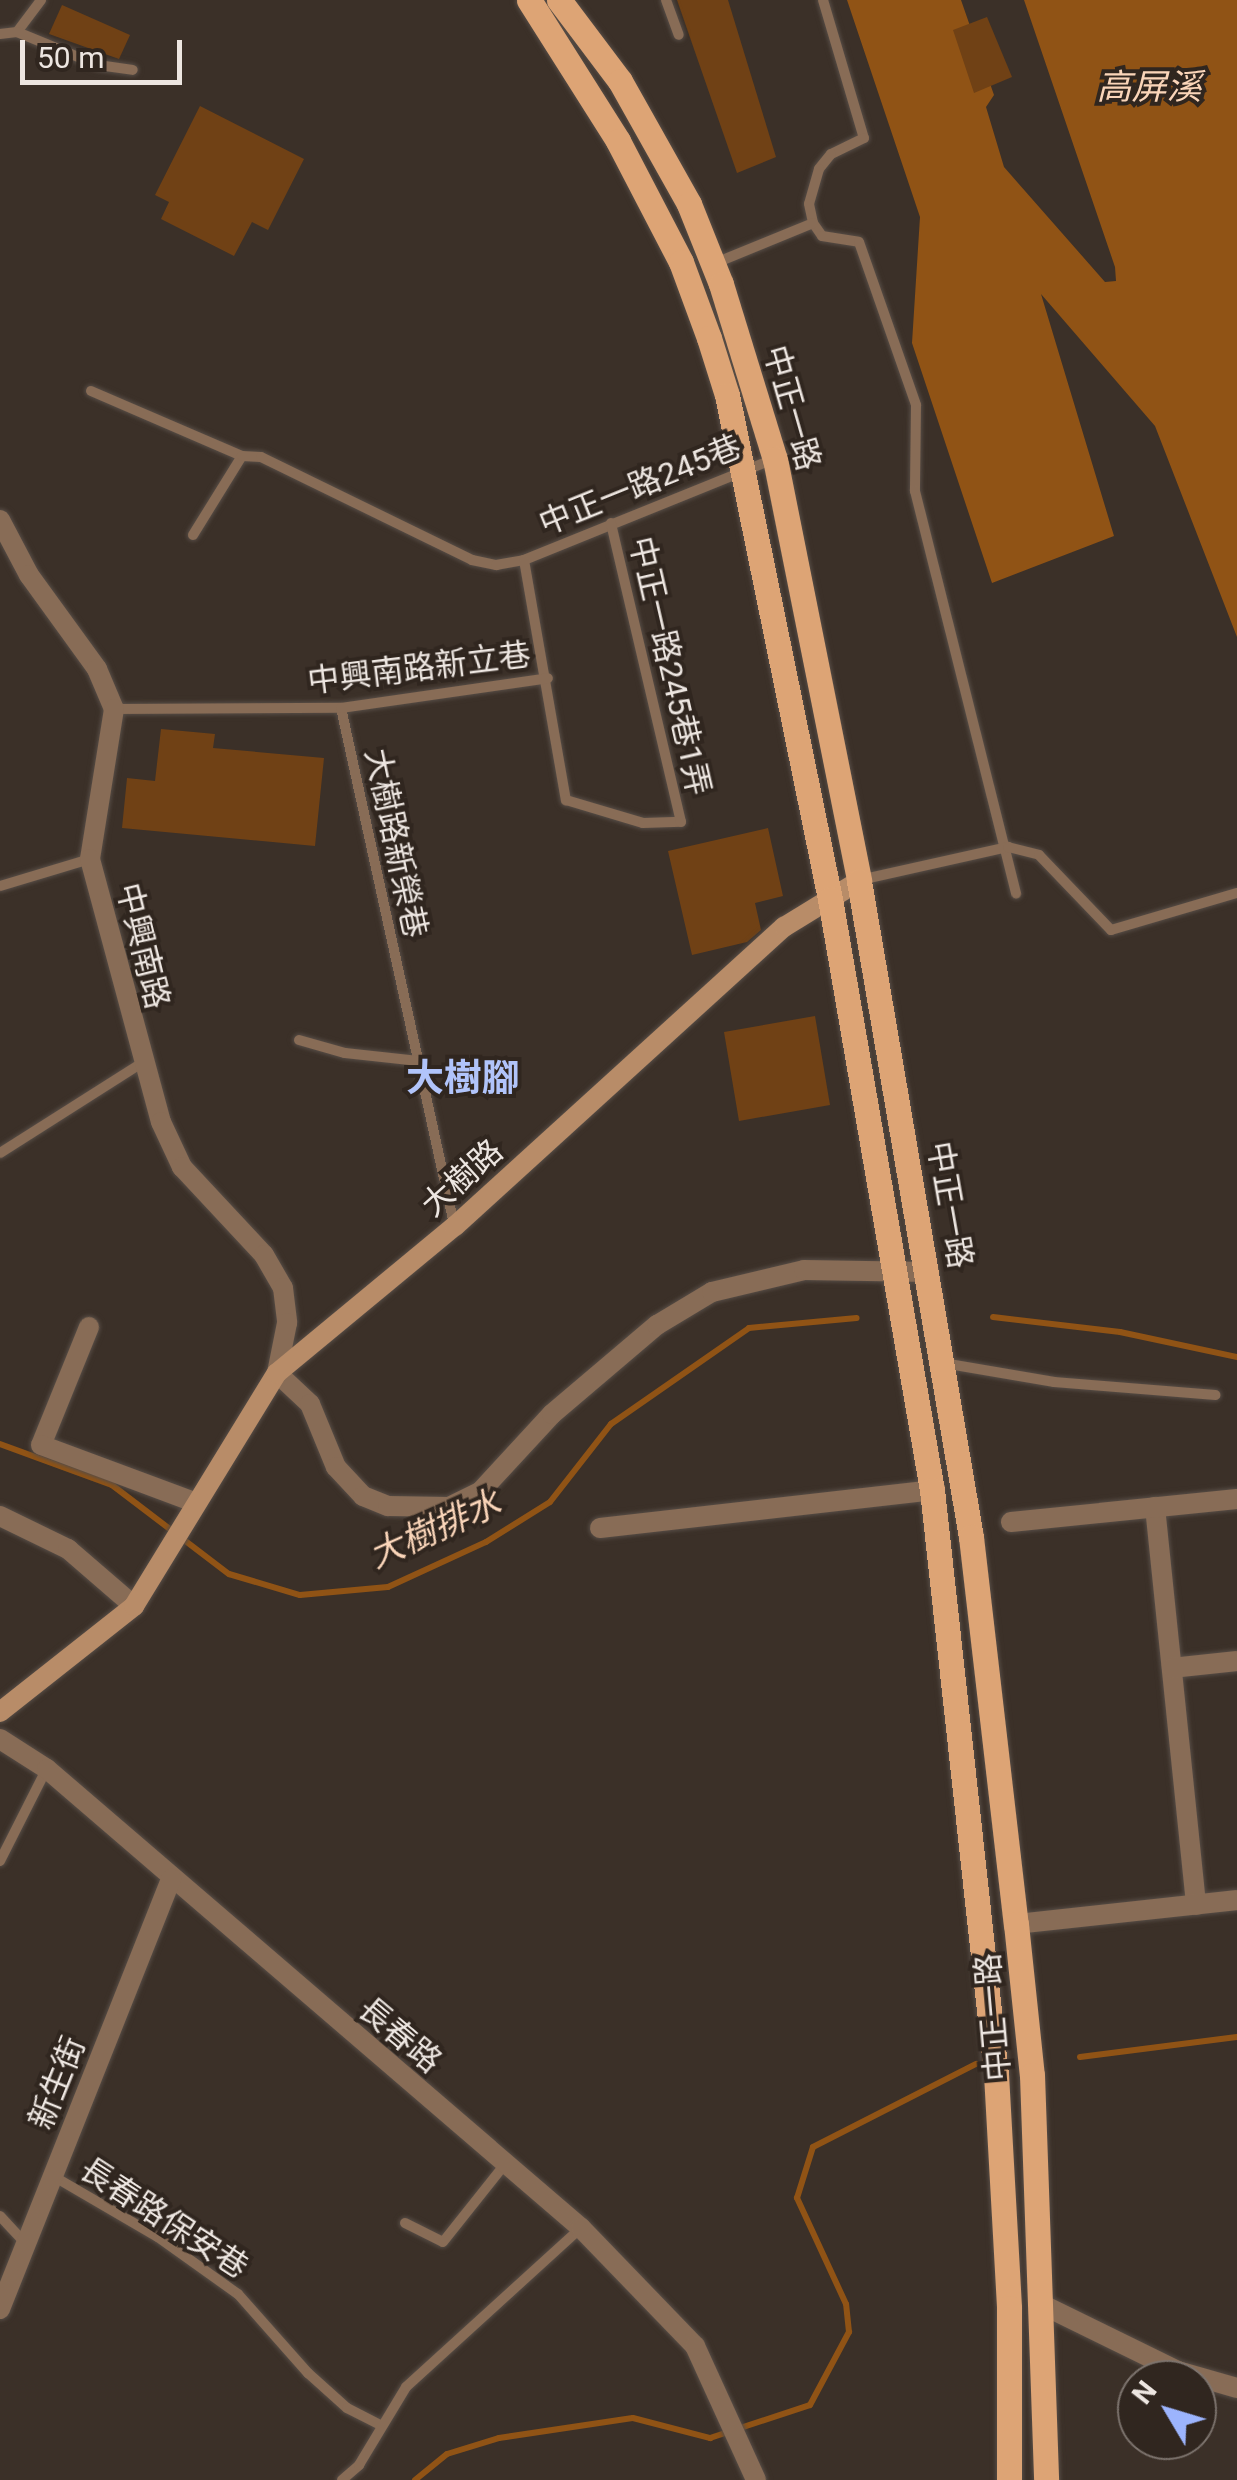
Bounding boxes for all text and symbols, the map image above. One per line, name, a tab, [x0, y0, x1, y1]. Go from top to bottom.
scale bar	[25, 20, 188, 82]
text: 50 m	[37, 40, 104, 75]
water label: 高屏溪	[1097, 67, 1201, 109]
street label: 中正一路	[756, 341, 828, 475]
street label: 中正一路245巷	[534, 427, 746, 543]
street label: 中正一路245巷1弄	[622, 533, 718, 799]
street label: 中興南路新立巷	[305, 635, 533, 701]
street label: 大樹路新榮巷	[357, 745, 435, 941]
street label: 中興南路	[109, 879, 177, 1013]
district label: 大樹腳	[406, 1056, 520, 1102]
street label: 大樹路	[413, 1132, 511, 1224]
street label: 中正一路	[920, 1139, 980, 1271]
water label: 大樹排水	[363, 1482, 507, 1578]
street label: 中正一路	[968, 1952, 1018, 2082]
street label: 長春路	[351, 1989, 449, 2081]
street label: 新生街	[21, 2031, 93, 2135]
street label: 長春路保安巷	[73, 2150, 255, 2286]
north arrow	[1117, 2360, 1217, 2460]
text: N	[1125, 2375, 1164, 2410]

